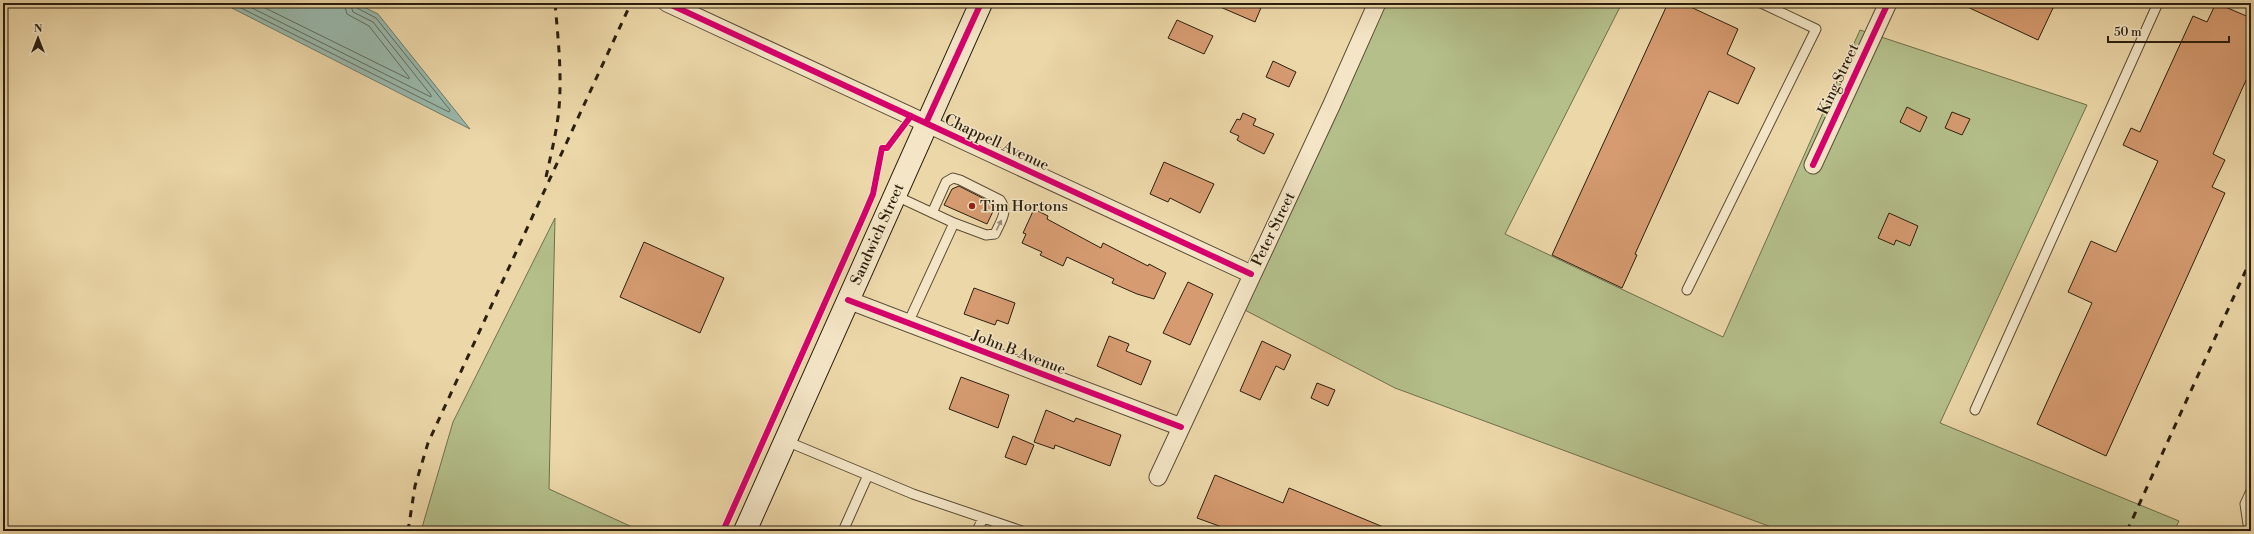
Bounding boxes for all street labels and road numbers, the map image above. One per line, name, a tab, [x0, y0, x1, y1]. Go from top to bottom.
street label: King Street	[1814, 40, 1864, 118]
street label: Chappell Avenue	[941, 110, 1052, 175]
street label: Sandwich Street	[847, 180, 909, 288]
street label: Peter Street	[1247, 189, 1300, 269]
street label: John B Avenue	[968, 326, 1068, 379]

